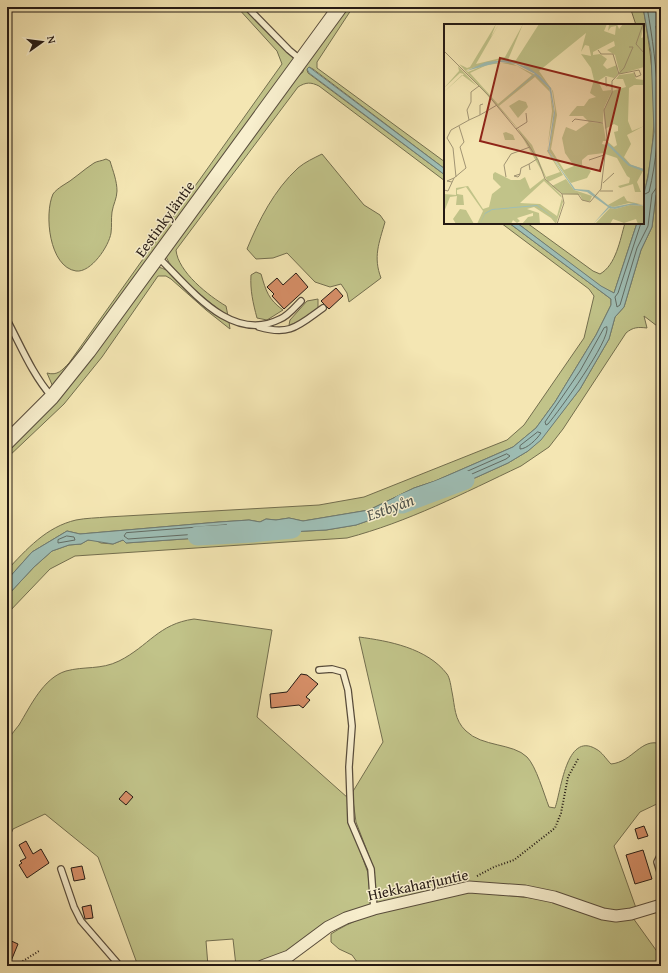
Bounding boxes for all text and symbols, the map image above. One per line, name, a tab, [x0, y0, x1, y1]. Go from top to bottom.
north arrow	[22, 22, 62, 62]
inset map	[444, 24, 644, 224]
text: N	[43, 34, 61, 46]
street label: Eestinkyläntie	[130, 176, 200, 261]
water label: Estbyån	[362, 487, 417, 527]
street label: Hiekkaharjuntie	[366, 864, 470, 905]

